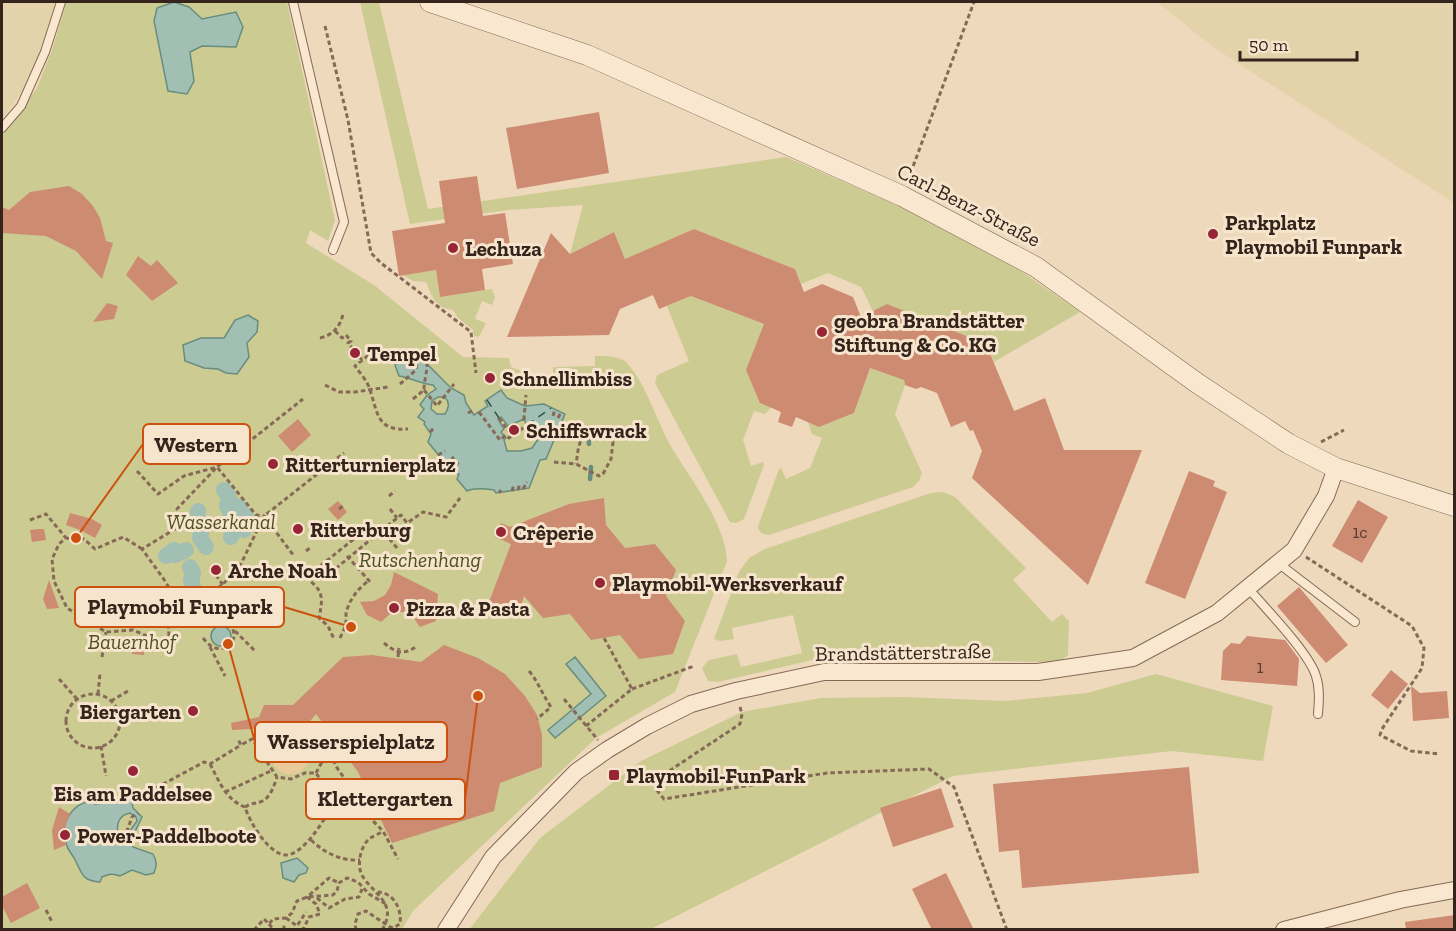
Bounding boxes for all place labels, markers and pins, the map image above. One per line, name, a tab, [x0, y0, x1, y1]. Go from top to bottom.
place label: Parkplatz Playmobil Funpark	[1225, 210, 1402, 259]
marker: Parkplatz Playmobil Funpark	[1206, 227, 1220, 241]
place label: Lechuza	[465, 236, 542, 261]
marker: Lechuza	[446, 241, 460, 255]
place label: geobra Brandstätter Stiftung & Co. KG	[834, 308, 1025, 357]
marker: geobra Brandstätter Stiftung & Co. KG	[815, 325, 829, 339]
place label: Tempel	[367, 341, 436, 366]
marker: Tempel	[348, 346, 362, 360]
place label: Schnellimbiss	[502, 366, 633, 391]
marker: Schnellimbiss	[483, 371, 497, 385]
place label: Schiffswrack	[526, 418, 647, 443]
marker: Schiffswrack	[507, 423, 521, 437]
callout: Western	[143, 424, 250, 464]
place label: Ritterturnierplatz	[285, 452, 456, 477]
marker: Ritterturnierplatz	[266, 457, 280, 471]
place label: Ritterburg	[310, 517, 411, 542]
place label: Crêperie	[513, 520, 594, 545]
marker: Ritterburg	[291, 522, 305, 536]
marker: Crêperie	[494, 525, 508, 539]
place label: Arche Noah	[228, 558, 337, 583]
marker: Arche Noah	[209, 563, 223, 577]
place label: Playmobil-Werksverkauf	[612, 571, 844, 596]
marker: Playmobil-Werksverkauf	[593, 576, 607, 590]
callout: Playmobil Funpark	[75, 587, 284, 627]
place label: Pizza & Pasta	[406, 596, 530, 621]
marker: Pizza & Pasta	[387, 601, 401, 615]
place label: Biergarten	[79, 699, 182, 724]
marker: Biergarten	[186, 704, 200, 718]
callout: Wasserspielplatz	[255, 722, 447, 762]
place label: Playmobil-FunPark	[626, 763, 806, 788]
marker: Eis am Paddelsee	[126, 764, 140, 778]
marker: Playmobil-FunPark	[607, 768, 621, 782]
callout: Klettergarten	[306, 779, 465, 819]
place label: Eis am Paddelsee	[54, 781, 212, 806]
place label: Power-Paddelboote	[77, 823, 257, 848]
marker: Power-Paddelboote	[58, 828, 72, 842]

